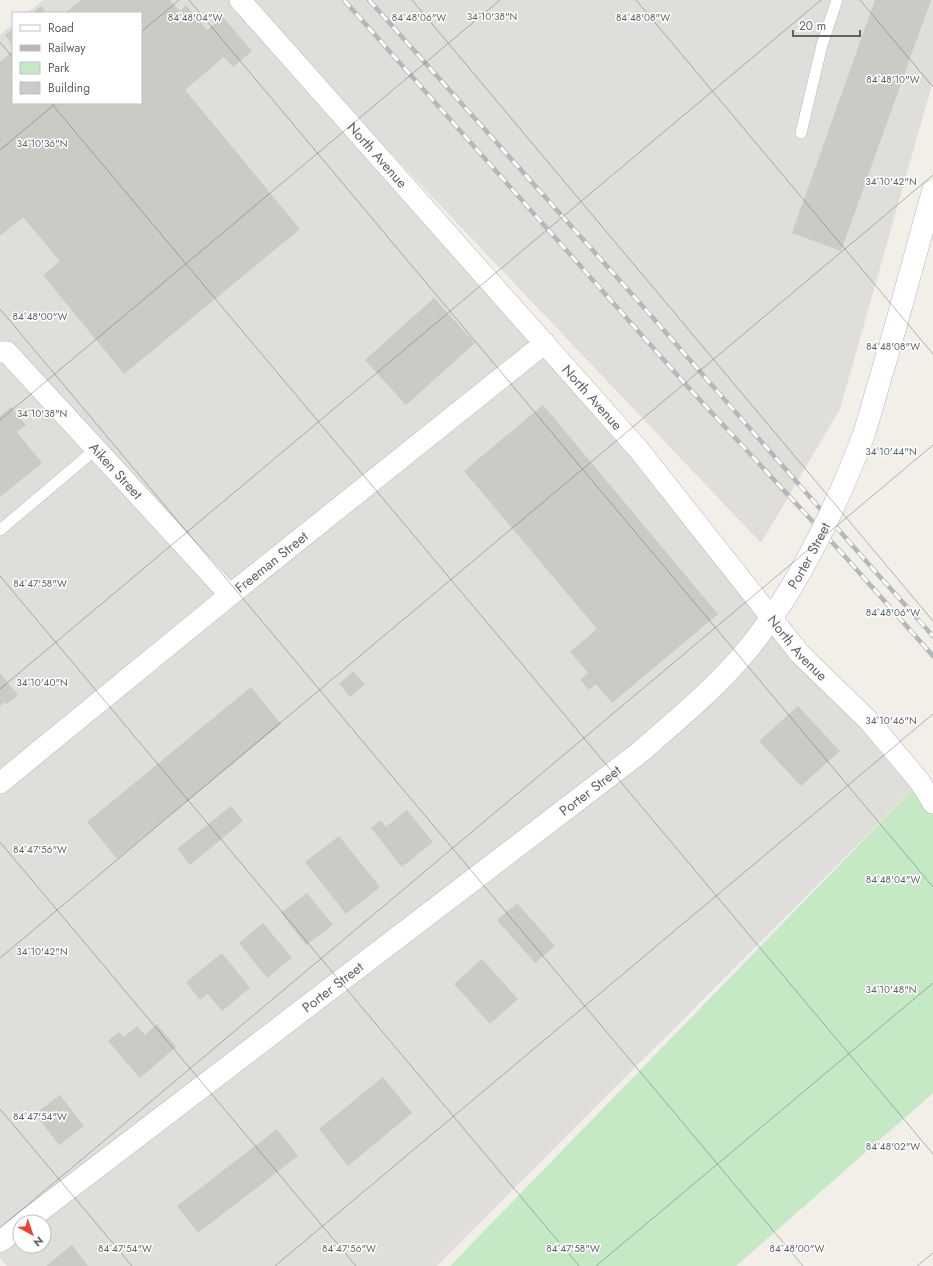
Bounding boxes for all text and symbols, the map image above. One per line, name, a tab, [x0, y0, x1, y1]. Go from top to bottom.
text: 34°10'38"N	[467, 9, 517, 24]
text: 84°48'04"W	[168, 10, 222, 25]
text: 84°48'06"W	[392, 10, 446, 25]
text: 84°48'08"W	[616, 10, 670, 25]
legend	[12, 12, 142, 104]
scale bar	[793, 12, 860, 38]
text: 20 m	[799, 17, 826, 35]
text: Road	[48, 19, 74, 37]
text: Railway	[48, 39, 86, 57]
text: Park	[48, 59, 70, 77]
text: 84°48'10"W	[866, 72, 920, 87]
text: Building	[48, 79, 90, 97]
street label: North Avenue	[343, 118, 412, 192]
text: 34°10'36"N	[16, 136, 68, 151]
text: 34°10'42"N	[865, 174, 917, 189]
text: 84°48'00"W	[13, 309, 67, 324]
text: 84°48'08"W	[866, 339, 920, 354]
street label: North Avenue	[558, 360, 627, 435]
text: 34°10'38"N	[17, 406, 67, 421]
street label: Aiken Street	[84, 438, 148, 504]
text: 34°10'44"N	[865, 444, 917, 459]
street label: Porter Street	[783, 518, 835, 592]
street label: Freeman Street	[231, 526, 313, 597]
text: 84°47'58"W	[13, 576, 67, 591]
text: 84°48'06"W	[866, 605, 920, 620]
street label: North Avenue	[763, 611, 832, 685]
text: 34°10'40"N	[16, 675, 68, 690]
text: 34°10'46"N	[865, 713, 917, 728]
street label: Porter Street	[555, 760, 626, 820]
text: 84°47'56"W	[13, 842, 67, 857]
text: 84°48'04"W	[866, 872, 920, 887]
text: 34°10'42"N	[16, 944, 68, 959]
street label: Porter Street	[298, 957, 368, 1017]
text: 34°10'48"N	[865, 982, 917, 997]
text: 84°47'54"W	[13, 1109, 67, 1124]
text: 84°48'02"W	[866, 1139, 920, 1154]
north arrow	[12, 1214, 52, 1254]
text: N	[30, 1233, 47, 1251]
text: 84°47'54"W	[98, 1241, 152, 1256]
text: 84°47'56"W	[322, 1241, 376, 1256]
text: 84°47'58"W	[546, 1241, 600, 1256]
text: 84°48'00"W	[770, 1241, 824, 1256]

